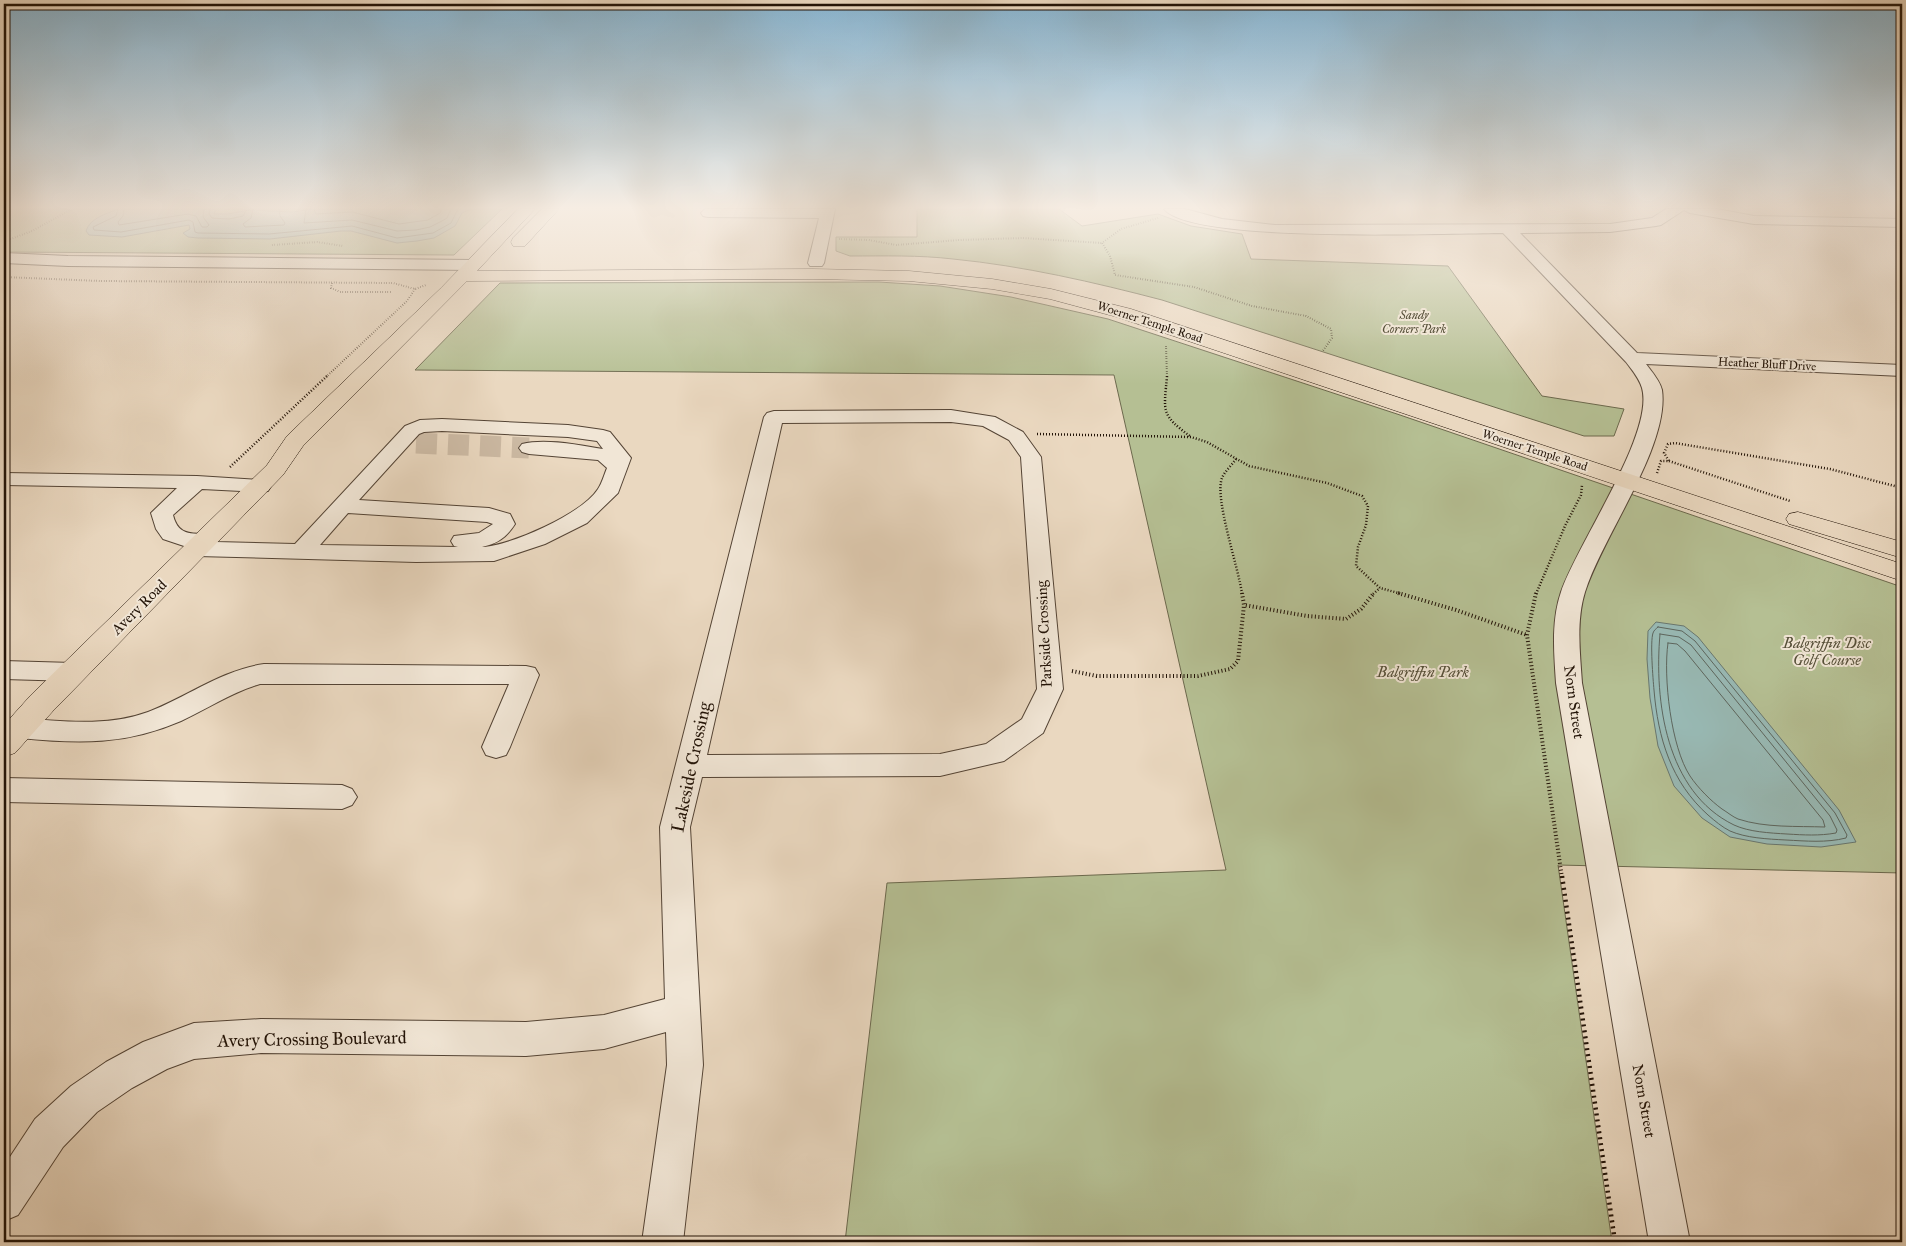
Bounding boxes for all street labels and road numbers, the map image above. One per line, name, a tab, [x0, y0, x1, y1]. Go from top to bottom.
street label: Woerner Temple Road	[1096, 298, 1204, 346]
street label: Heather Bluff Drive	[1718, 354, 1816, 374]
street label: Woerner Temple Road	[1481, 426, 1589, 474]
street label: Avery Road	[107, 575, 171, 639]
street label: Parkside Crossing	[1032, 579, 1056, 688]
street label: Norn Street	[1560, 664, 1588, 741]
street label: Lakeside Crossing	[666, 699, 717, 834]
street label: Avery Crossing Boulevard	[216, 1026, 407, 1053]
street label: Norn Street	[1629, 1063, 1659, 1140]

